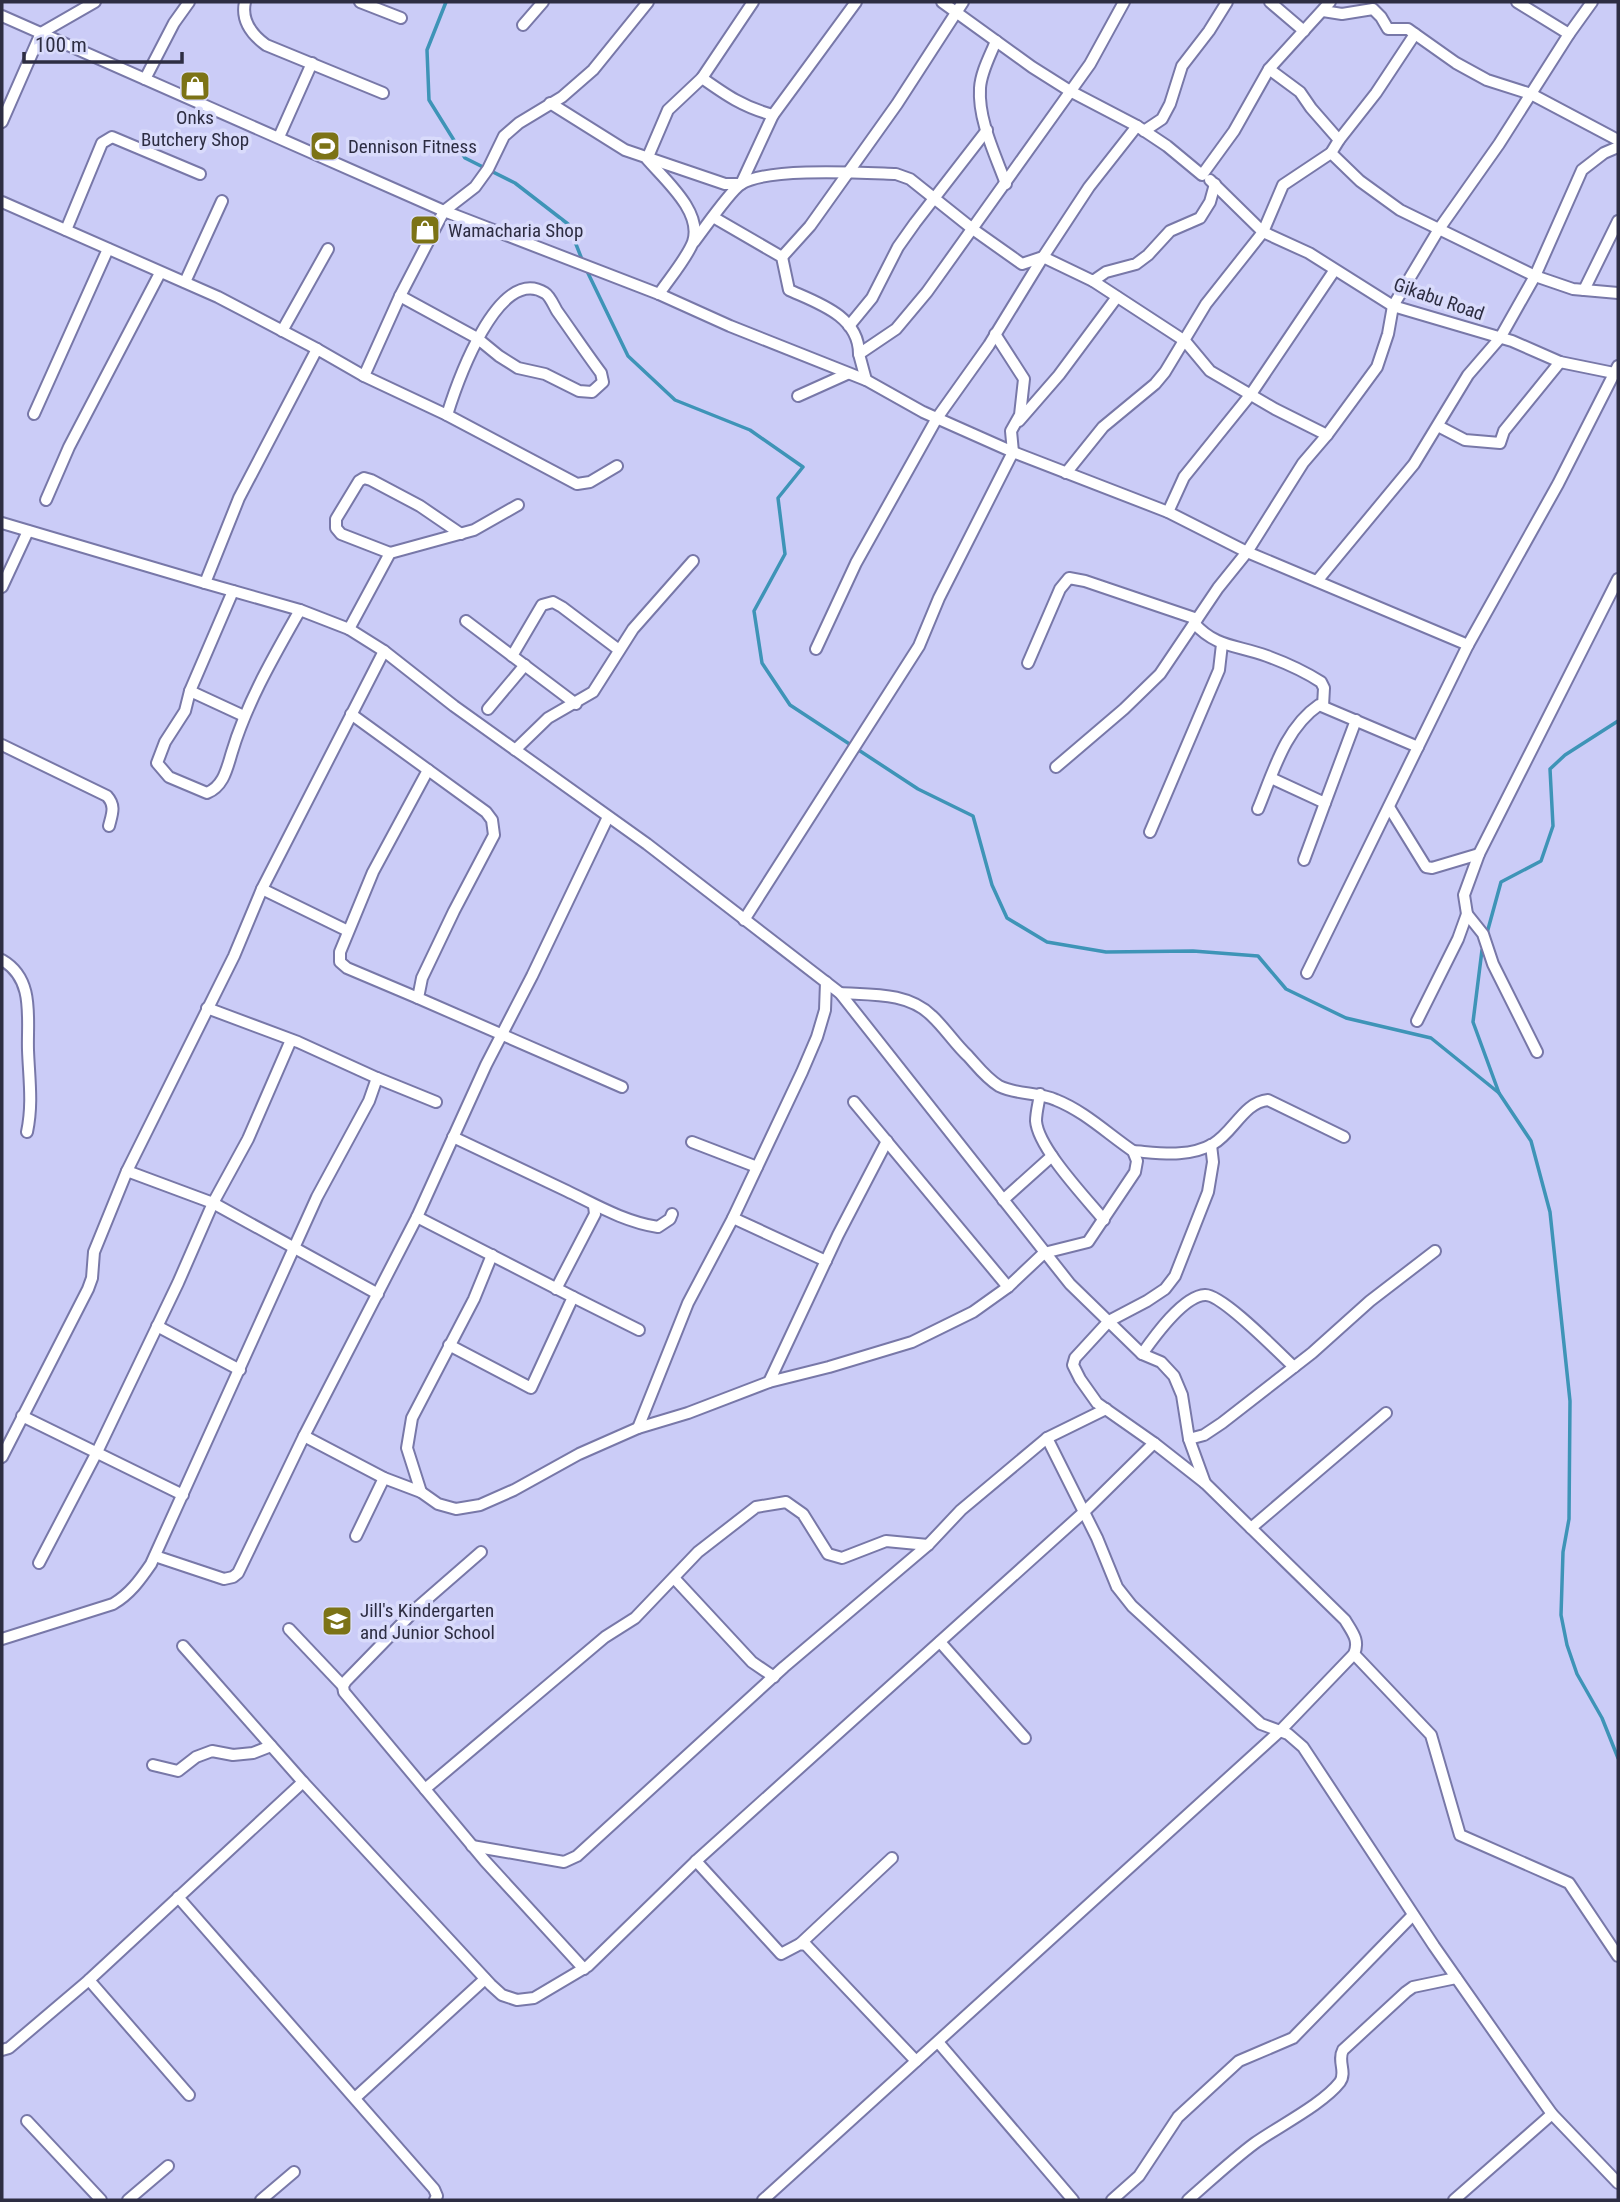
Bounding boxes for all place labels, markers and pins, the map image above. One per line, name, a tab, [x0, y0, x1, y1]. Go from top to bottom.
shop icon: Onks Butchery Shop	[178, 69, 212, 103]
place label: Onks Butchery Shop	[141, 106, 249, 151]
sports icon: Dennison Fitness	[308, 129, 342, 163]
place label: Dennison Fitness	[348, 135, 477, 158]
shop icon: Wamacharia Shop	[408, 213, 442, 247]
place label: Wamacharia Shop	[448, 219, 583, 242]
place label: Jill's Kindergarten and Junior School	[360, 1599, 495, 1644]
school or university icon: Jill's Kindergarten and Junior School	[320, 1604, 354, 1638]

